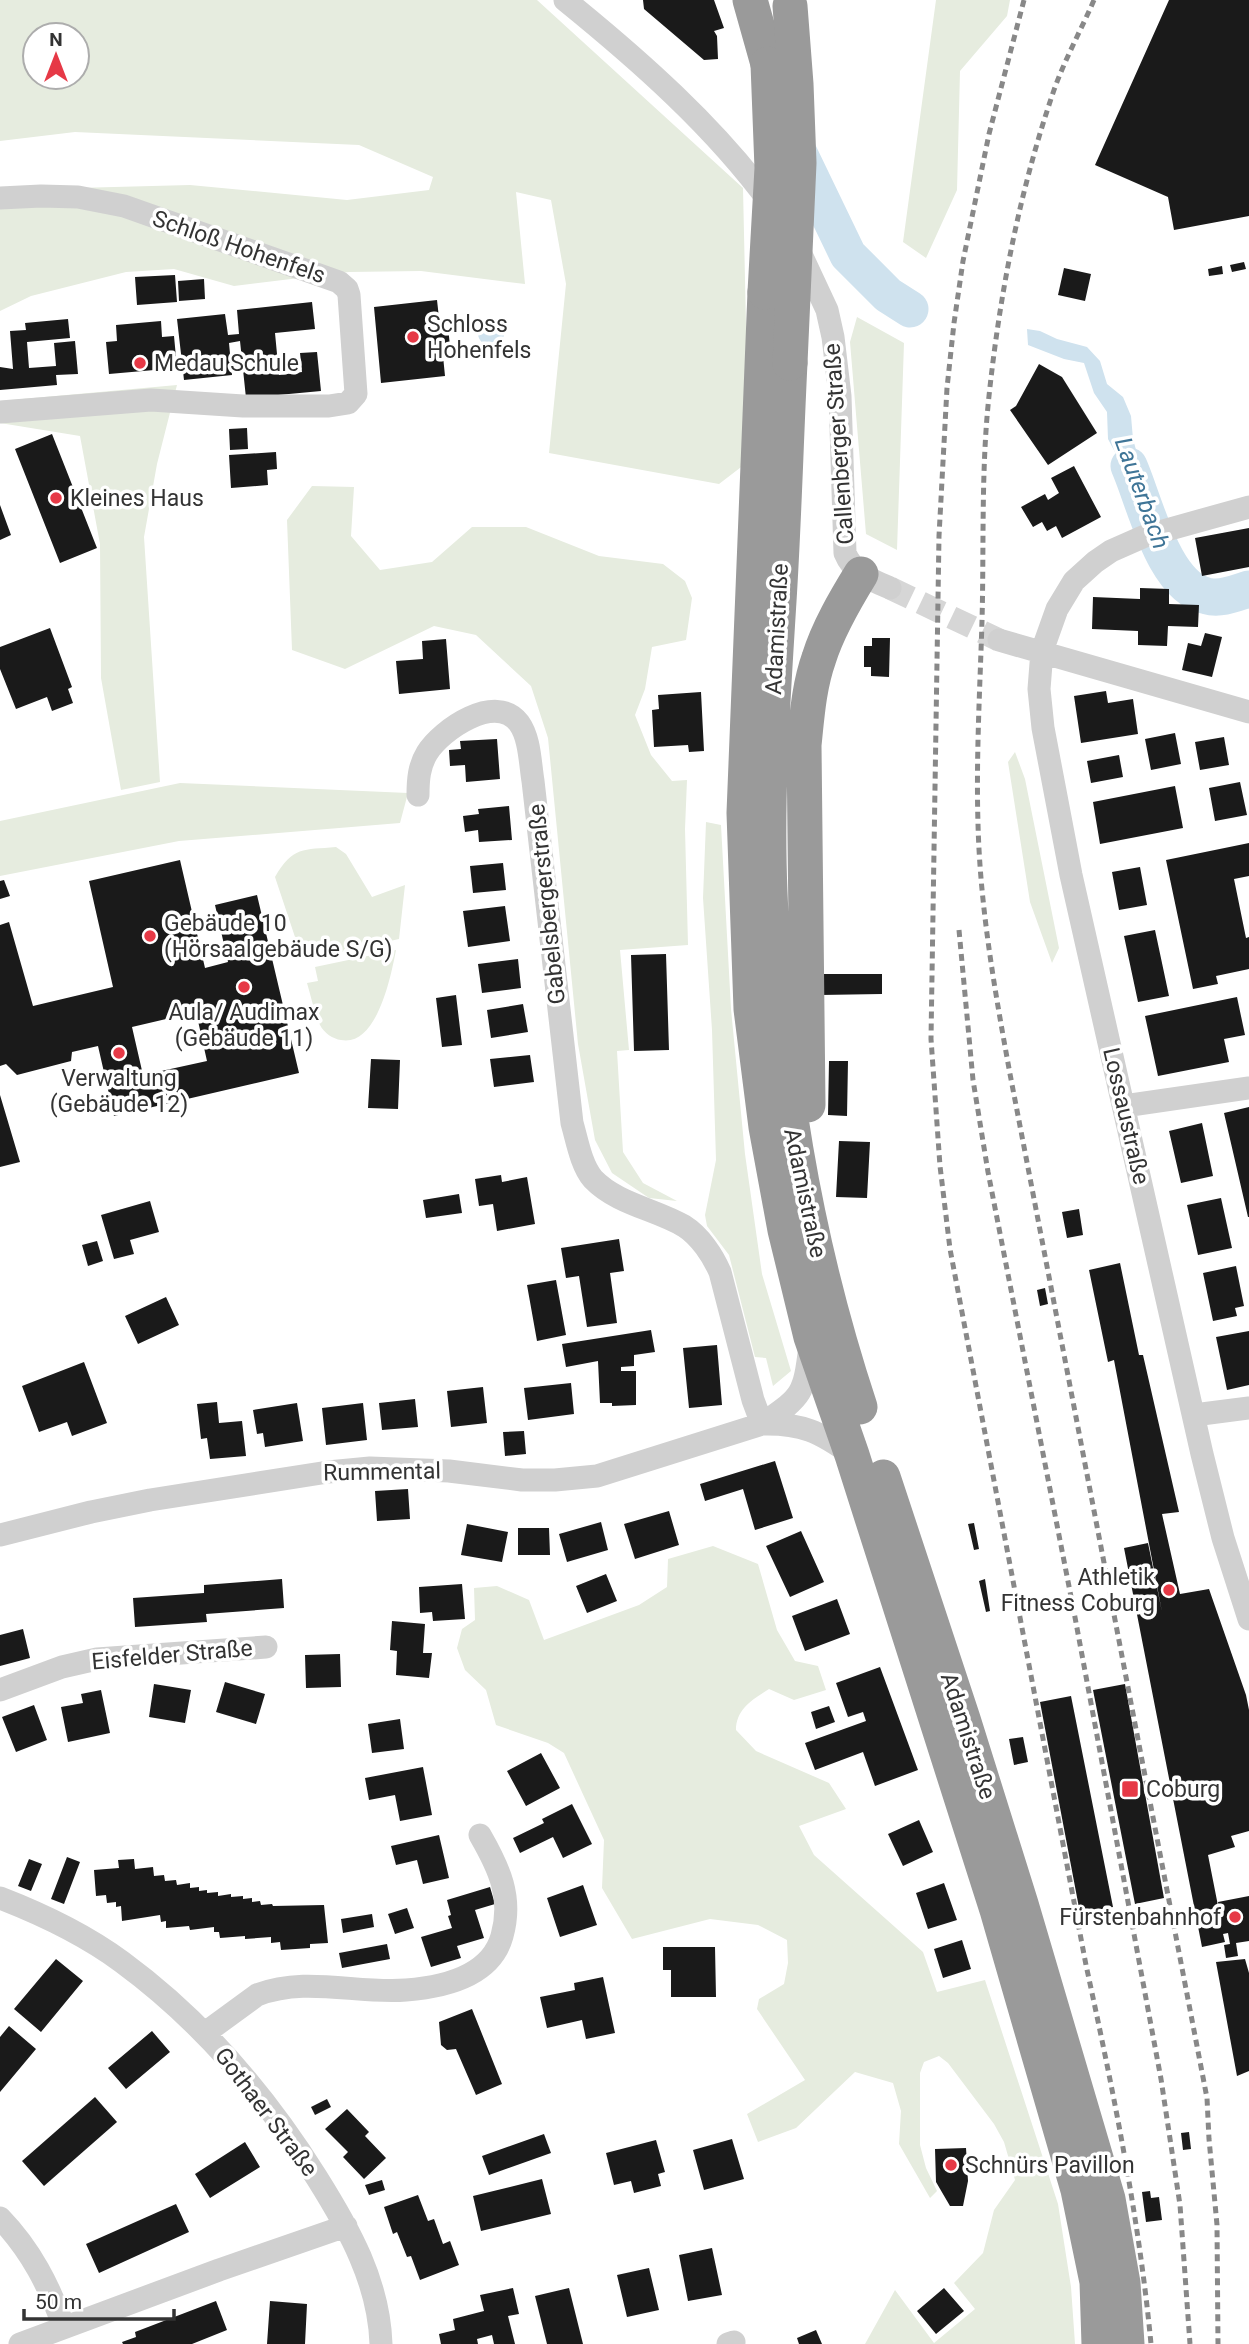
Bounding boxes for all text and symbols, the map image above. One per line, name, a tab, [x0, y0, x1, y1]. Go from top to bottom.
north arrow	[21, 21, 91, 91]
text: N	[49, 28, 63, 51]
street label: Schloß Hohenfels	[149, 205, 329, 289]
place label: Schloss Hohenfels	[427, 311, 531, 364]
marker: Schloss Hohenfels	[405, 329, 421, 345]
street label: Callenberger Straße	[818, 342, 860, 546]
place label: Medau Schule	[154, 350, 299, 377]
marker: Medau Schule	[132, 355, 148, 371]
water label: Lauterbach	[1109, 433, 1175, 553]
place label: Kleines Haus	[70, 485, 204, 512]
marker: Kleines Haus	[48, 490, 64, 506]
street label: Adamistraße	[760, 563, 794, 695]
street label: Gabelsbergerstraße	[523, 802, 571, 1006]
place label: Gebäude 10 (Hörsaalgebäude S/G)	[164, 910, 393, 963]
marker: Gebäude 10 (Hörsaalgebäude S/G)	[142, 928, 158, 944]
marker: Aula/ Audimax (Gebäude 11)	[236, 979, 252, 995]
place label: Aula/ Audimax (Gebäude 11)	[168, 999, 320, 1052]
marker: Verwaltung (Gebäude 12)	[111, 1045, 127, 1061]
street label: Lossaustraße	[1097, 1045, 1155, 1187]
place label: Verwaltung (Gebäude 12)	[50, 1065, 188, 1118]
street label: Adamistraße	[778, 1126, 832, 1260]
street label: Rummental	[323, 1457, 441, 1487]
place label: Athletik Fitness Coburg	[1001, 1564, 1155, 1617]
marker: Athletik Fitness Coburg	[1161, 1582, 1177, 1598]
street label: Eisfelder Straße	[90, 1635, 254, 1675]
street label: Adamistraße	[935, 1669, 1001, 1803]
place label: Coburg	[1146, 1776, 1220, 1803]
marker: Coburg	[1120, 1779, 1140, 1799]
place label: Fürstenbahnhof	[1059, 1904, 1222, 1931]
marker: Fürstenbahnhof	[1227, 1909, 1243, 1925]
street label: Gothaer Straße	[209, 2042, 323, 2182]
place label: Schnürs Pavillon	[965, 2152, 1135, 2179]
marker: Schnürs Pavillon	[943, 2157, 959, 2173]
scale bar	[24, 2278, 175, 2322]
text: 50 m	[35, 2290, 82, 2314]

